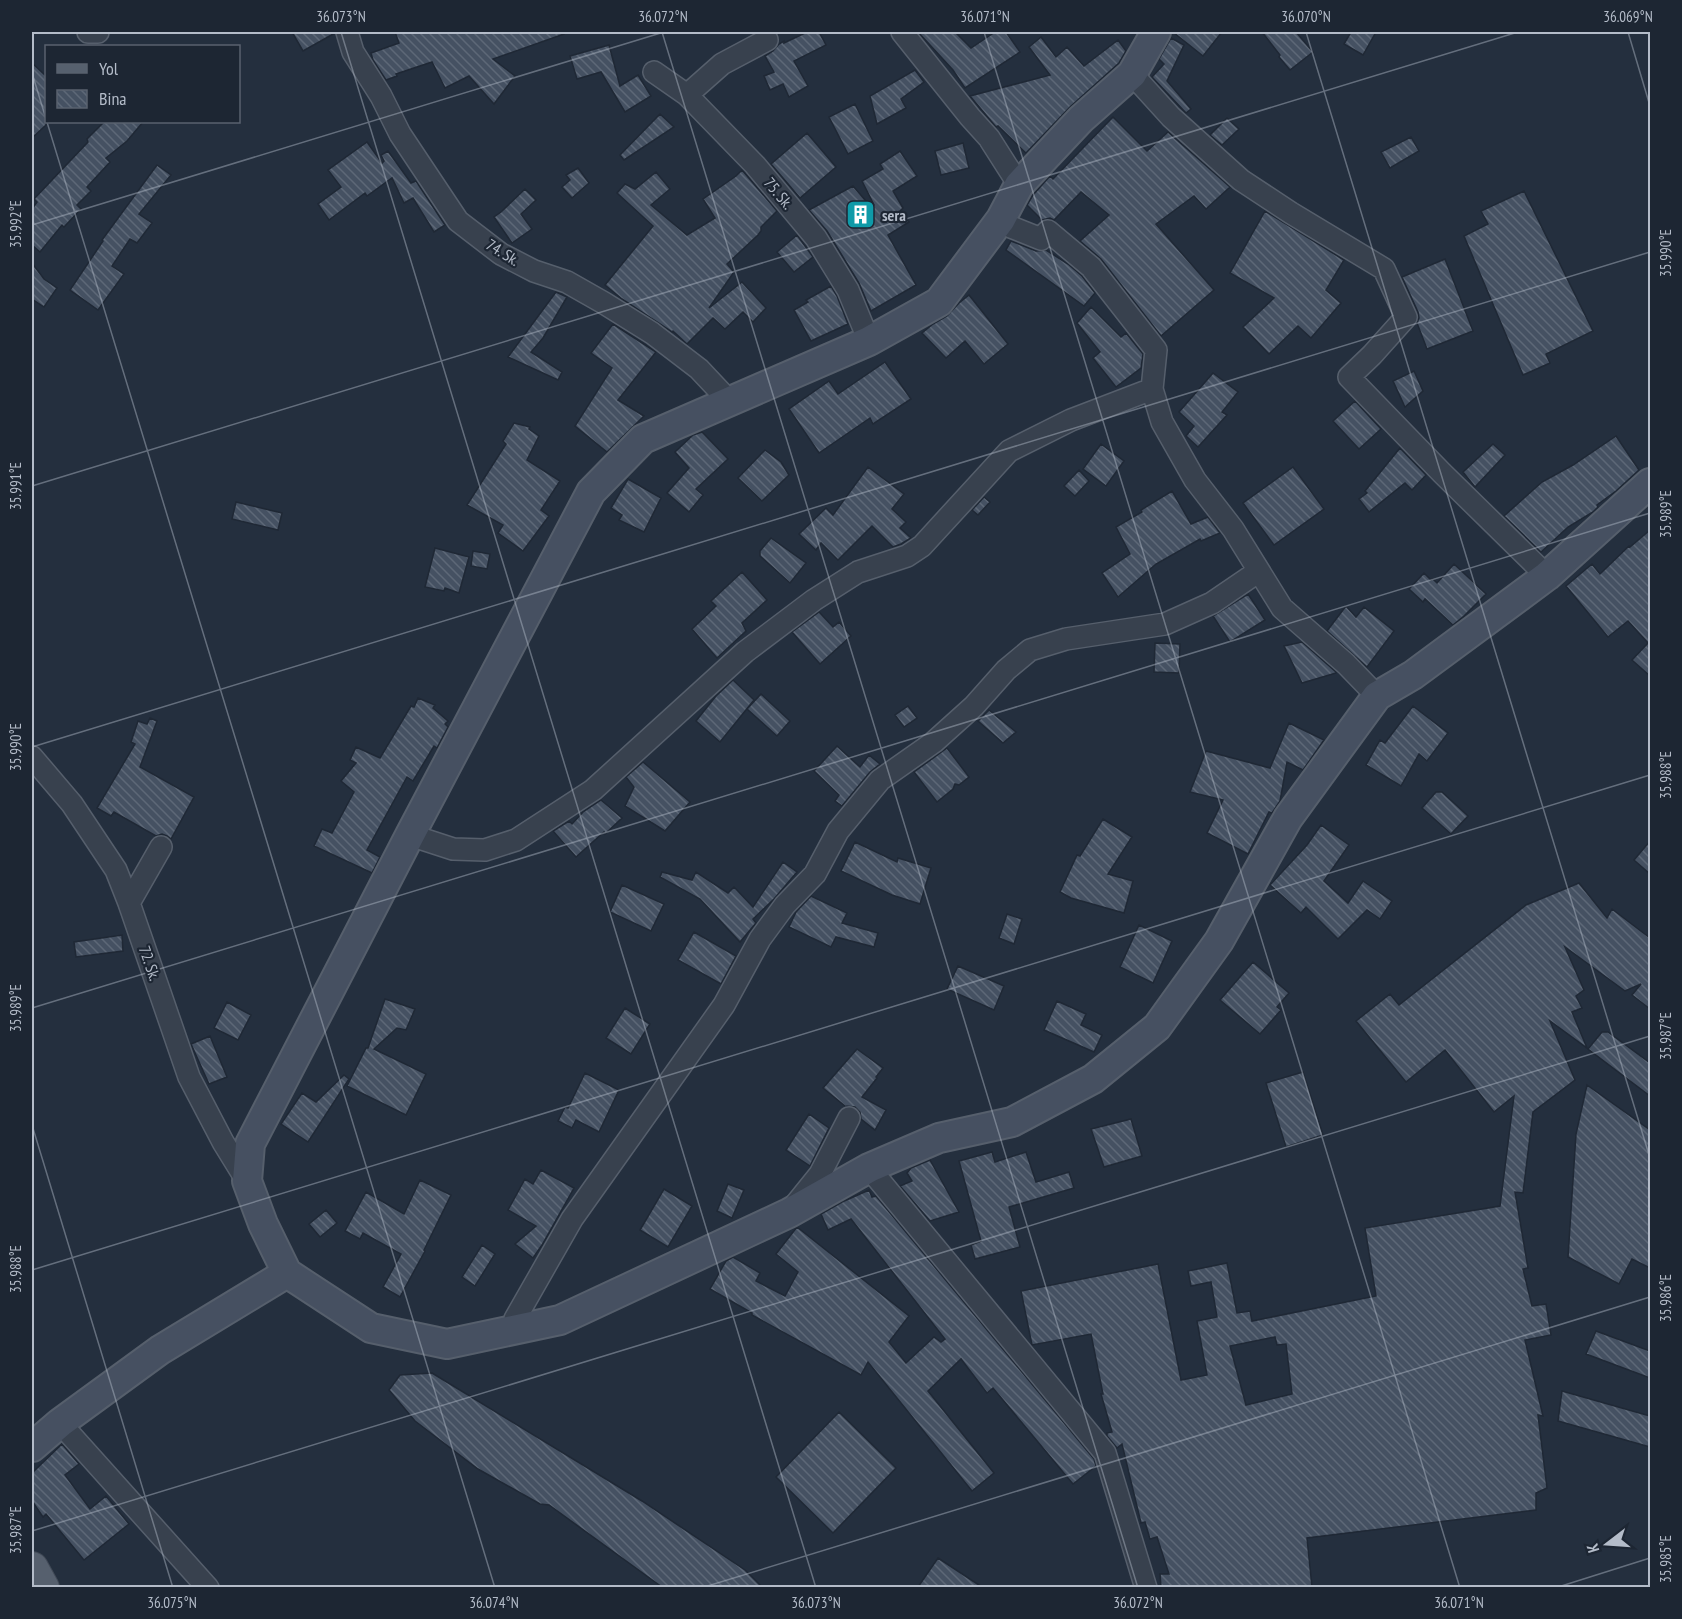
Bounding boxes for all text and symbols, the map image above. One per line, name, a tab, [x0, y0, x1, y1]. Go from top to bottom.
text: 36.073°N	[316, 7, 366, 26]
text: 36.072°N	[638, 7, 688, 26]
text: 36.071°N	[960, 7, 1010, 26]
text: 36.070°N	[1281, 7, 1331, 26]
text: 36.069°N	[1603, 7, 1653, 26]
legend	[45, 45, 240, 123]
text: Yol	[99, 57, 119, 80]
text: Bina	[99, 87, 127, 110]
street label: 75. Sk.	[760, 173, 798, 213]
building icon: sera	[845, 199, 877, 231]
text: 35.992°E	[6, 200, 25, 248]
place label: sera	[882, 205, 906, 225]
text: 35.990°E	[1656, 229, 1675, 277]
street label: 74. Sk.	[483, 234, 523, 270]
text: 35.991°E	[6, 462, 25, 510]
text: 35.989°E	[1656, 490, 1675, 538]
text: 35.990°E	[6, 723, 25, 771]
text: 35.988°E	[1656, 751, 1675, 799]
street label: 72. Sk.	[135, 943, 165, 983]
text: 35.989°E	[6, 984, 25, 1032]
text: 35.987°E	[1656, 1012, 1675, 1060]
text: 35.988°E	[6, 1245, 25, 1293]
text: 35.986°E	[1656, 1274, 1675, 1322]
text: 35.987°E	[6, 1506, 25, 1554]
north arrow	[1577, 1514, 1637, 1574]
text: 35.985°E	[1656, 1535, 1675, 1583]
text: K	[1582, 1541, 1603, 1555]
text: 36.075°N	[147, 1593, 197, 1612]
text: 36.074°N	[469, 1593, 519, 1612]
text: 36.073°N	[791, 1593, 841, 1612]
text: 36.072°N	[1113, 1593, 1163, 1612]
text: 36.071°N	[1434, 1593, 1484, 1612]

